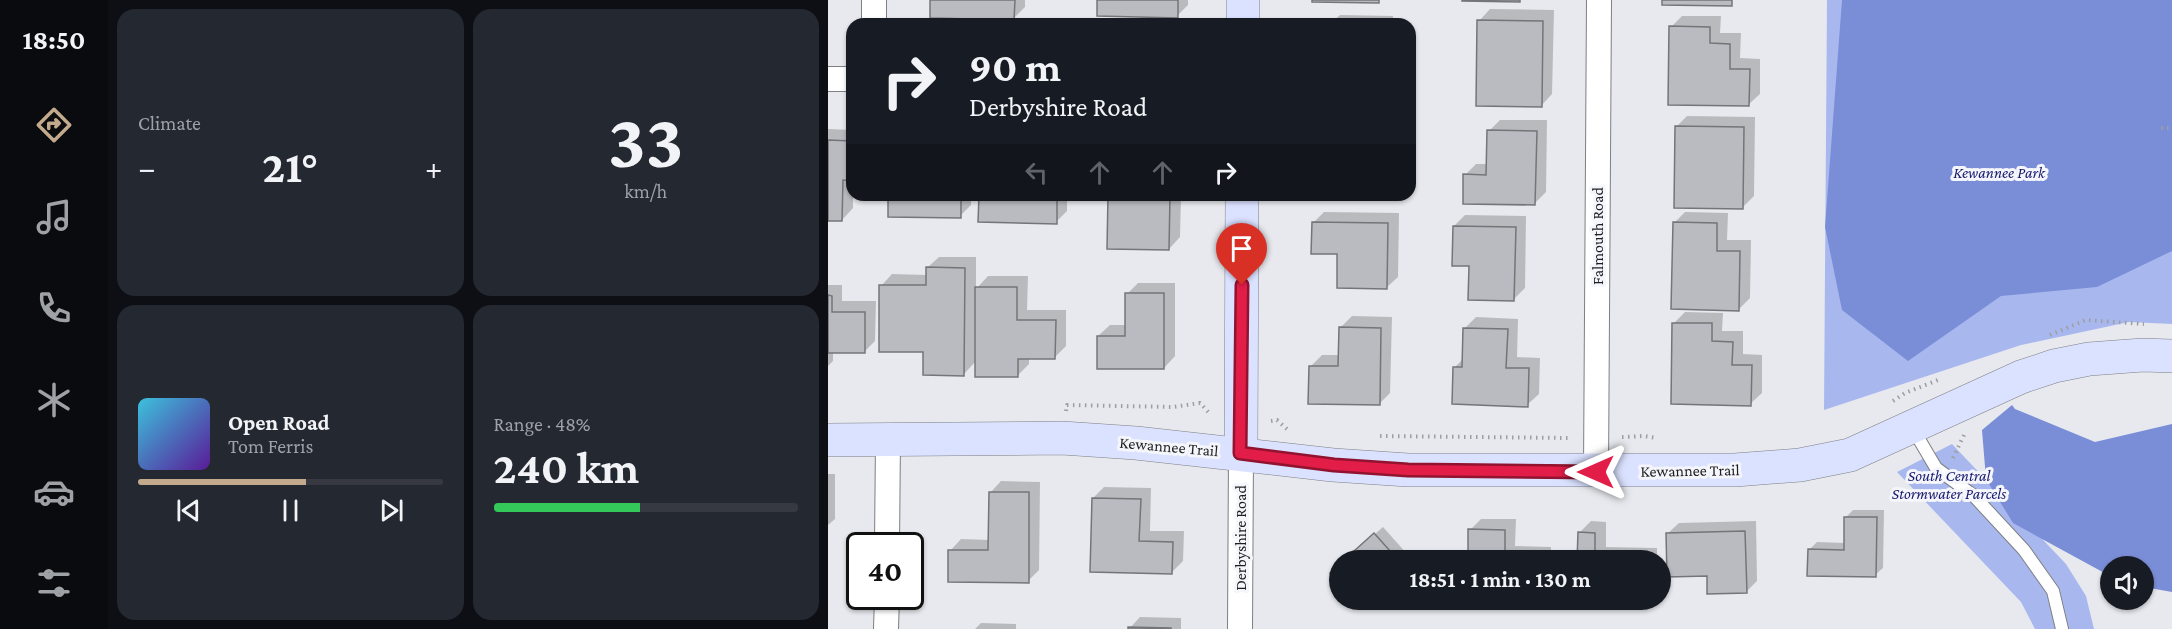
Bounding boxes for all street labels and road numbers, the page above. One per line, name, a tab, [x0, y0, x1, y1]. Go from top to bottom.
street label: Falmouth Road	[1589, 187, 1606, 285]
street label: Kewannee Trail	[1119, 434, 1219, 459]
street label: Kewannee Trail	[1640, 461, 1740, 480]
street label: Derbyshire Road	[1232, 485, 1250, 591]

